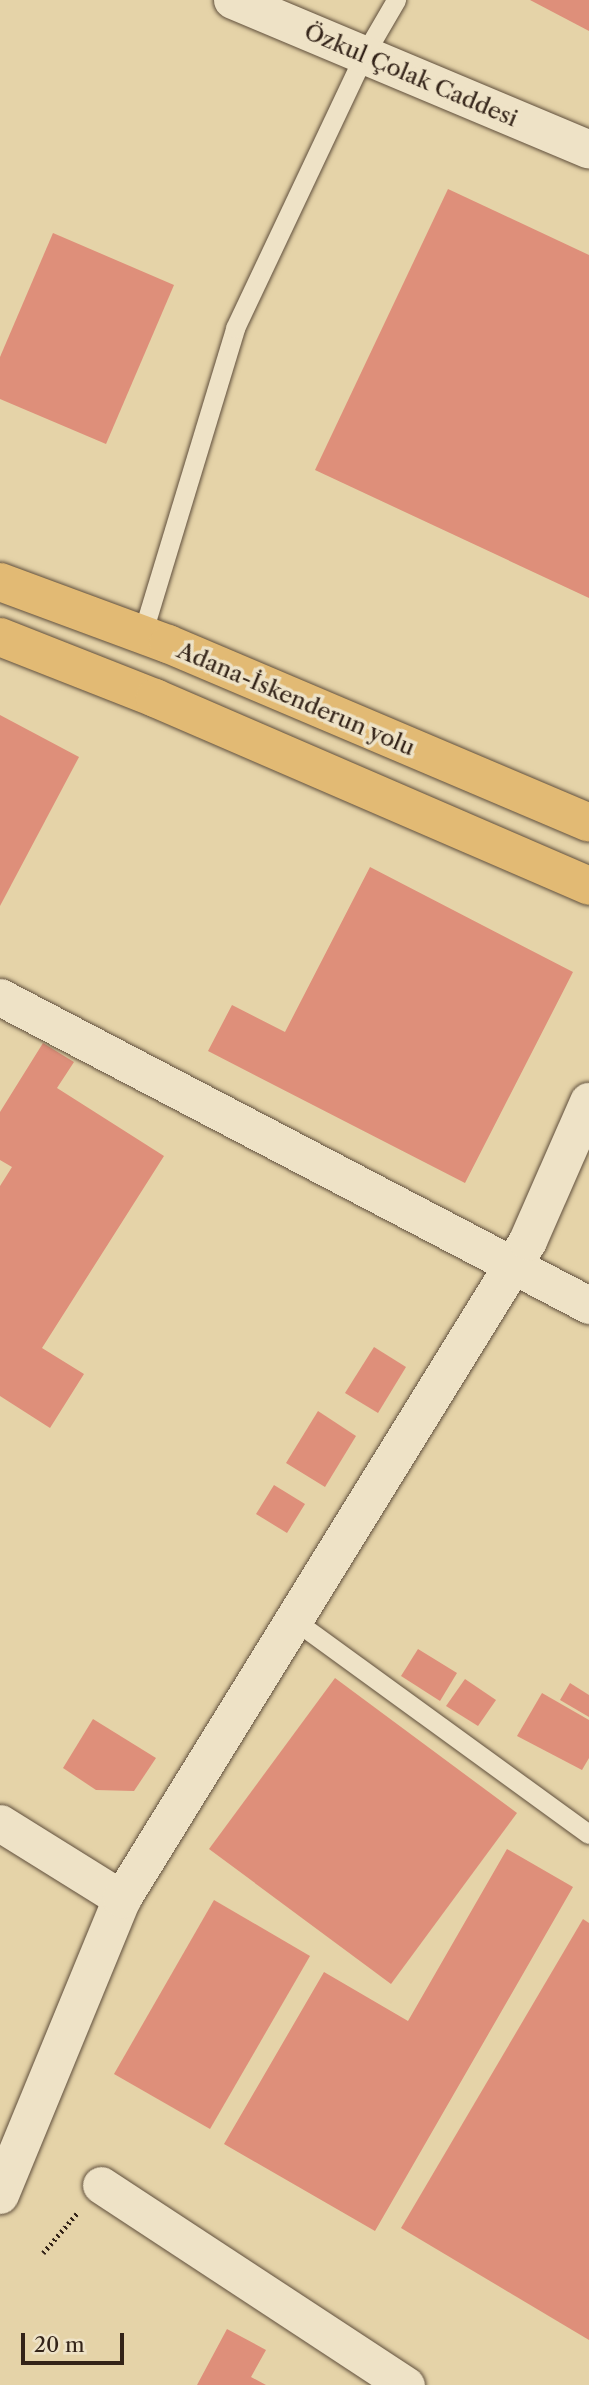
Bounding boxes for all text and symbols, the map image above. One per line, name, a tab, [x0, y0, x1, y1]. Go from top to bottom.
street label: Özkul Çolak Caddesi	[300, 17, 522, 133]
street label: Adana-İskenderun yolu	[173, 636, 419, 762]
scale bar	[24, 2318, 128, 2362]
text: 20 m	[34, 2332, 85, 2357]

